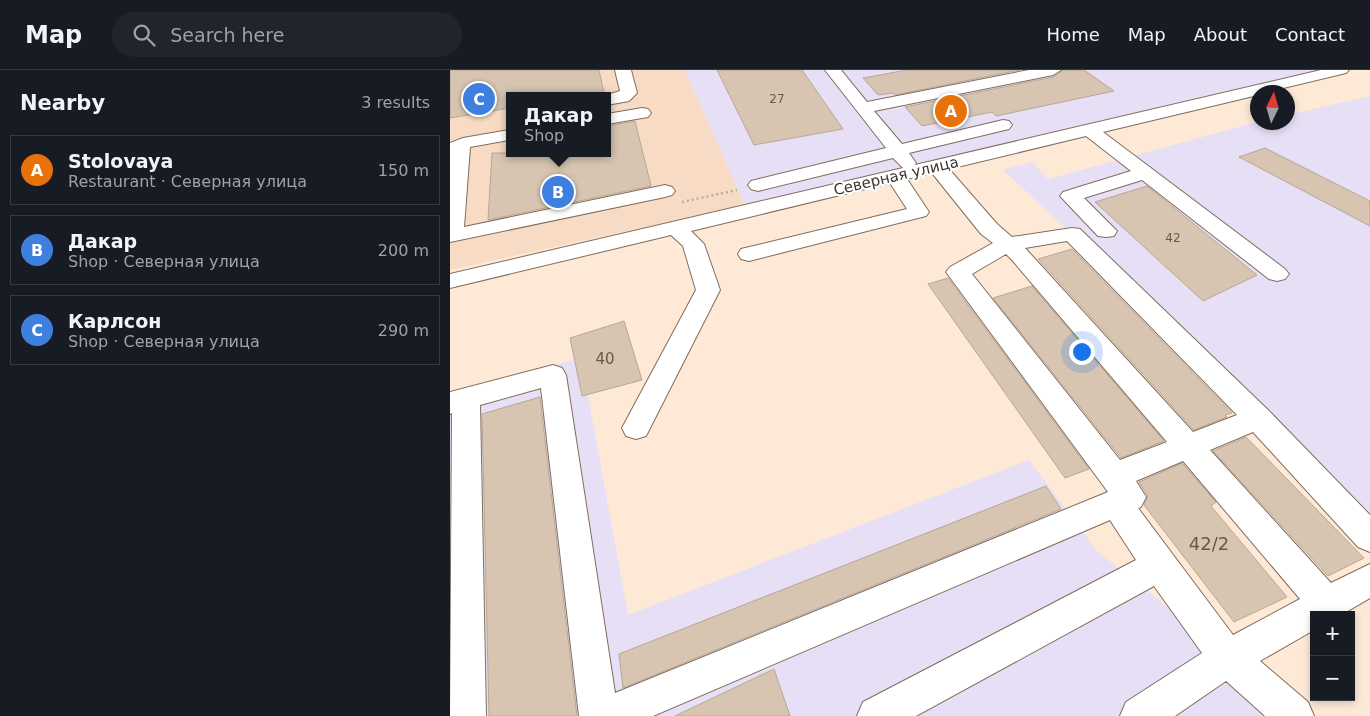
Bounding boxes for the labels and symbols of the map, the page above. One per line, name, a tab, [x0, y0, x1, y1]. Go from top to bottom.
pin: C	[463, 80, 495, 118]
north arrow	[1250, 85, 1295, 130]
house number: 27	[769, 92, 785, 106]
pin: A	[935, 92, 967, 130]
street label: Северная улица	[832, 153, 960, 199]
pin: B	[542, 173, 574, 211]
house number: 42	[1165, 231, 1181, 245]
your location	[1069, 339, 1095, 365]
house number: 40	[595, 350, 615, 368]
house number: 42/2	[1189, 533, 1229, 554]

